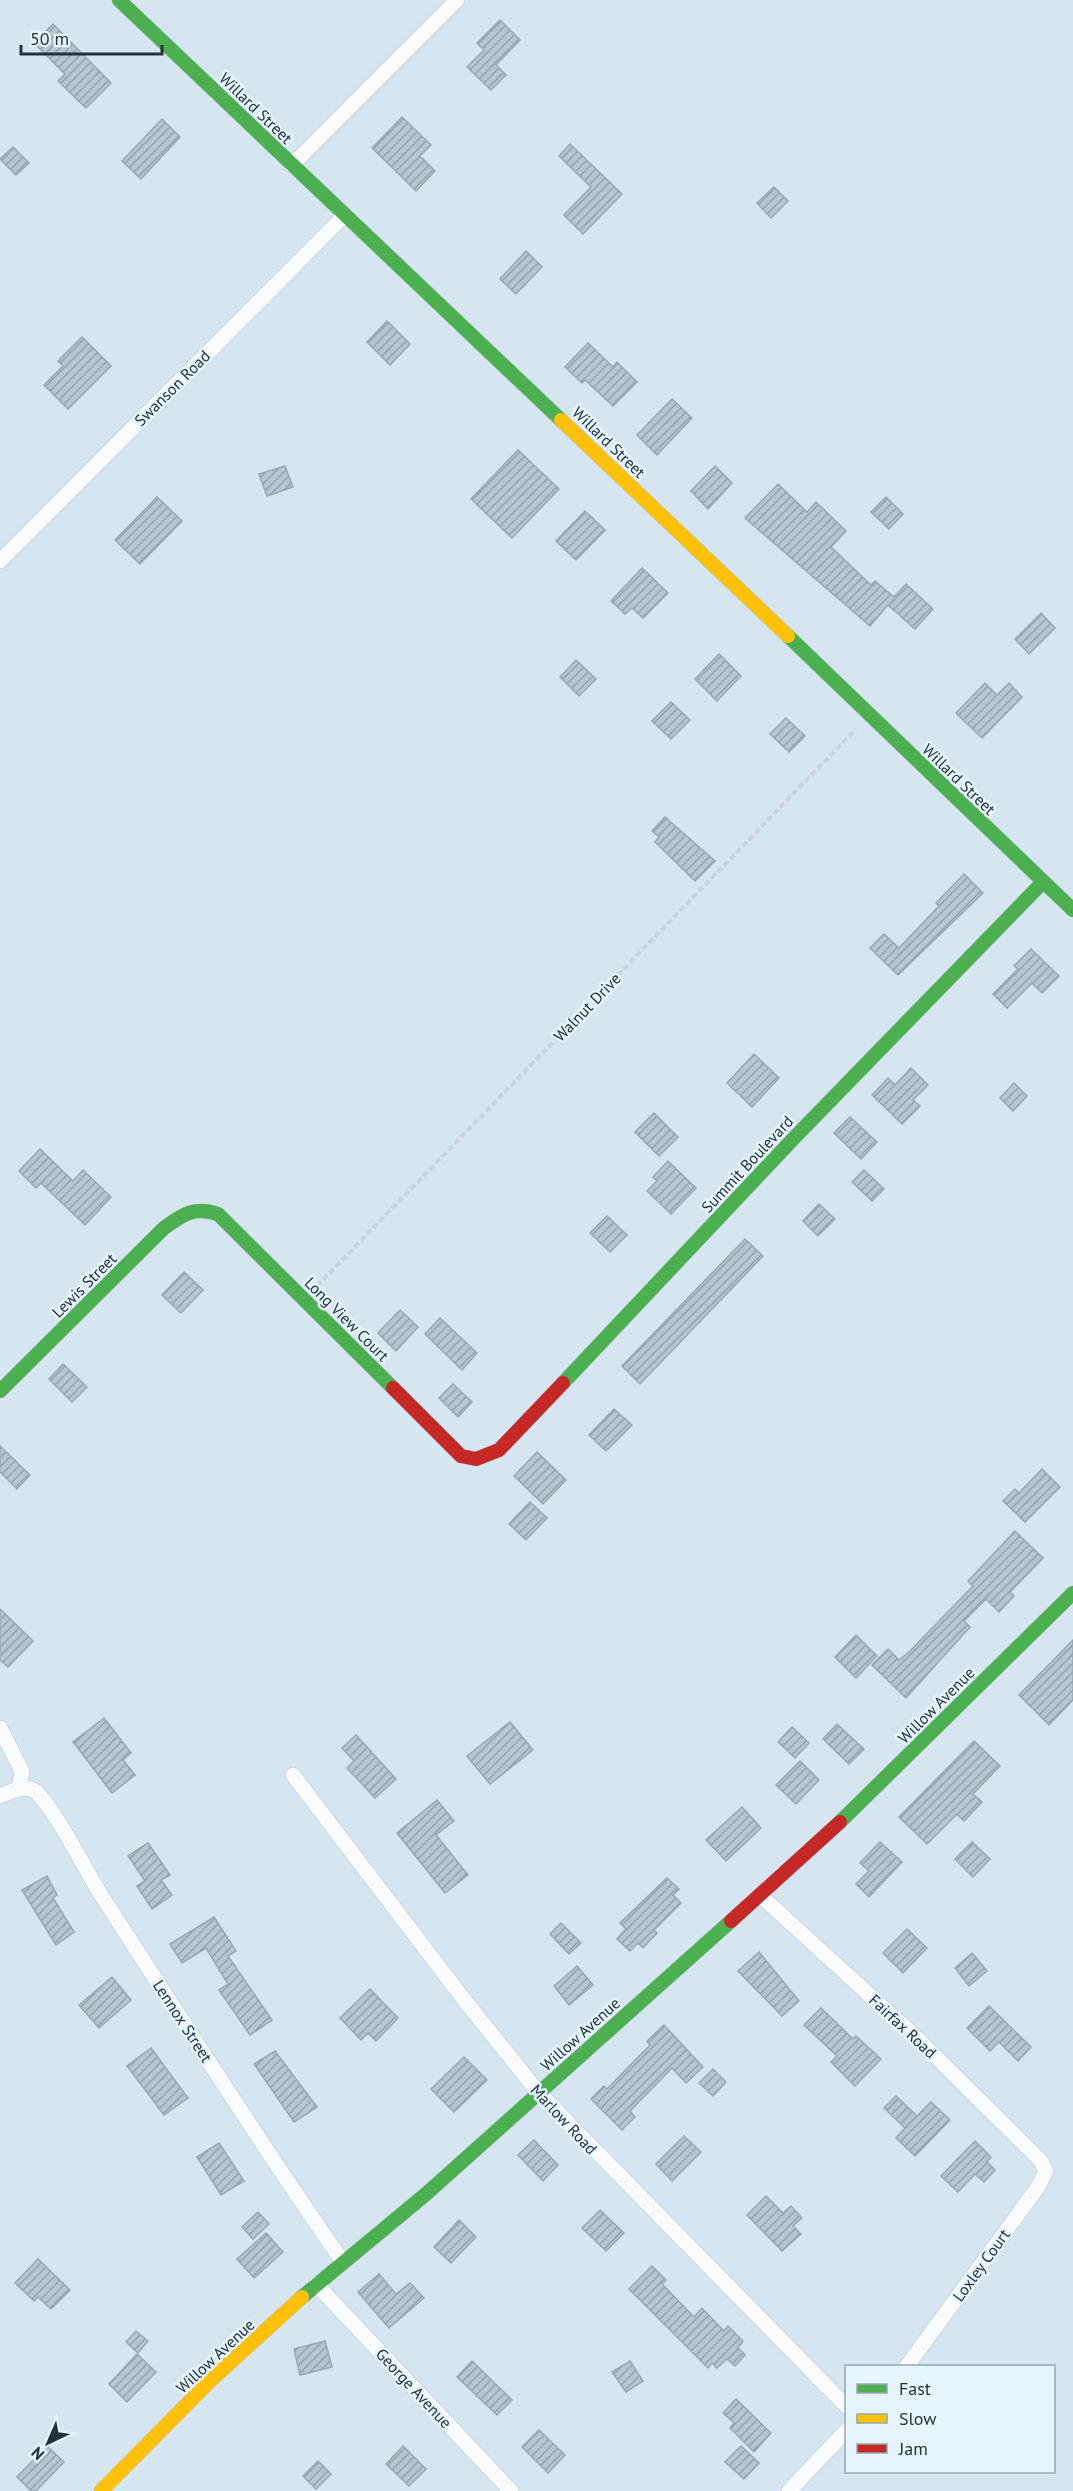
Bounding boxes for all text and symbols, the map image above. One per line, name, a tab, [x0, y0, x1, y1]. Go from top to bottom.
scale bar	[21, 18, 162, 56]
text: 50 m	[30, 27, 69, 50]
street label: Willard Street	[215, 68, 297, 148]
street label: Swanson Road	[130, 346, 214, 430]
street label: Willard Street	[568, 402, 650, 482]
street label: Willard Street	[918, 739, 1000, 819]
street label: Walnut Drive	[549, 968, 625, 1046]
street label: Summit Boulevard	[697, 1111, 797, 1217]
street label: Lewis Street	[48, 1248, 121, 1321]
street label: Long View Court	[301, 1273, 394, 1366]
street label: Willow Avenue	[893, 1662, 979, 1748]
street label: Lennox Street	[149, 1976, 217, 2066]
street label: Fairfax Road	[865, 1990, 941, 2062]
street label: Willow Avenue	[536, 1993, 624, 2075]
street label: Marlow Road	[526, 2080, 602, 2158]
street label: Loxley Court	[948, 2224, 1014, 2305]
street label: Willow Avenue	[171, 2314, 259, 2398]
street label: George Avenue	[372, 2344, 456, 2432]
legend	[845, 2365, 1055, 2473]
text: Fast	[899, 2377, 931, 2400]
text: Slow	[899, 2407, 937, 2430]
north arrow	[18, 2413, 78, 2473]
text: Jam	[898, 2437, 928, 2460]
text: N	[27, 2443, 48, 2465]

